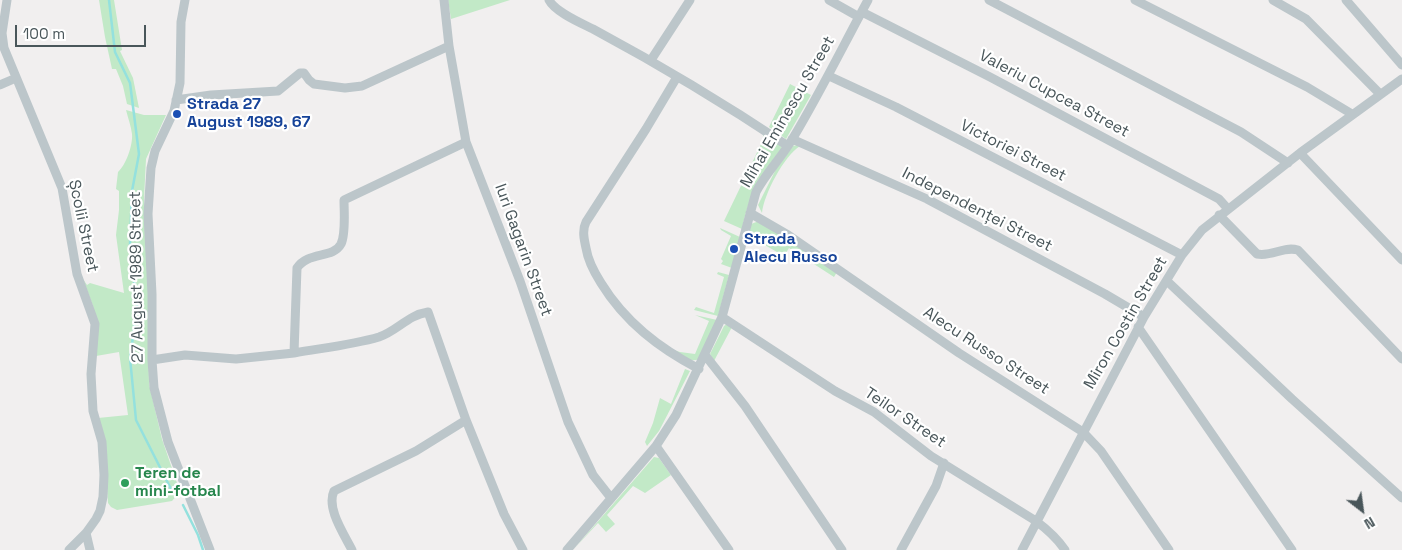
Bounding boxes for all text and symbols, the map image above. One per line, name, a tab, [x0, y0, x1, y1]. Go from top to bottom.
scale bar	[18, 15, 149, 47]
text: 100 m	[23, 24, 65, 43]
street label: Mihai Eminescu Street	[737, 33, 839, 191]
street label: Valeriu Cupcea Street	[976, 46, 1132, 142]
place label: Strada 27 August 1989, 67	[187, 95, 310, 133]
marker: Strada 27 August 1989, 67	[171, 108, 183, 120]
street label: Victoriei Street	[957, 116, 1069, 186]
street label: Independenței Street	[899, 164, 1055, 256]
street label: Școlii Street	[64, 178, 102, 274]
street label: Iuri Gagarin Street	[490, 181, 556, 319]
street label: 27 August 1989 Street	[126, 191, 148, 363]
place label: Strada Alecu Russo	[744, 230, 837, 268]
marker: Strada Alecu Russo	[728, 243, 740, 255]
street label: Miron Costin Street	[1080, 253, 1172, 393]
street label: Alecu Russo Street	[919, 303, 1053, 399]
street label: Teilor Street	[861, 384, 949, 452]
place label: Teren de mini-fotbal	[135, 464, 221, 502]
marker: Teren de mini-fotbal	[119, 477, 131, 489]
north arrow	[1337, 485, 1387, 535]
text: N	[1361, 513, 1378, 533]

